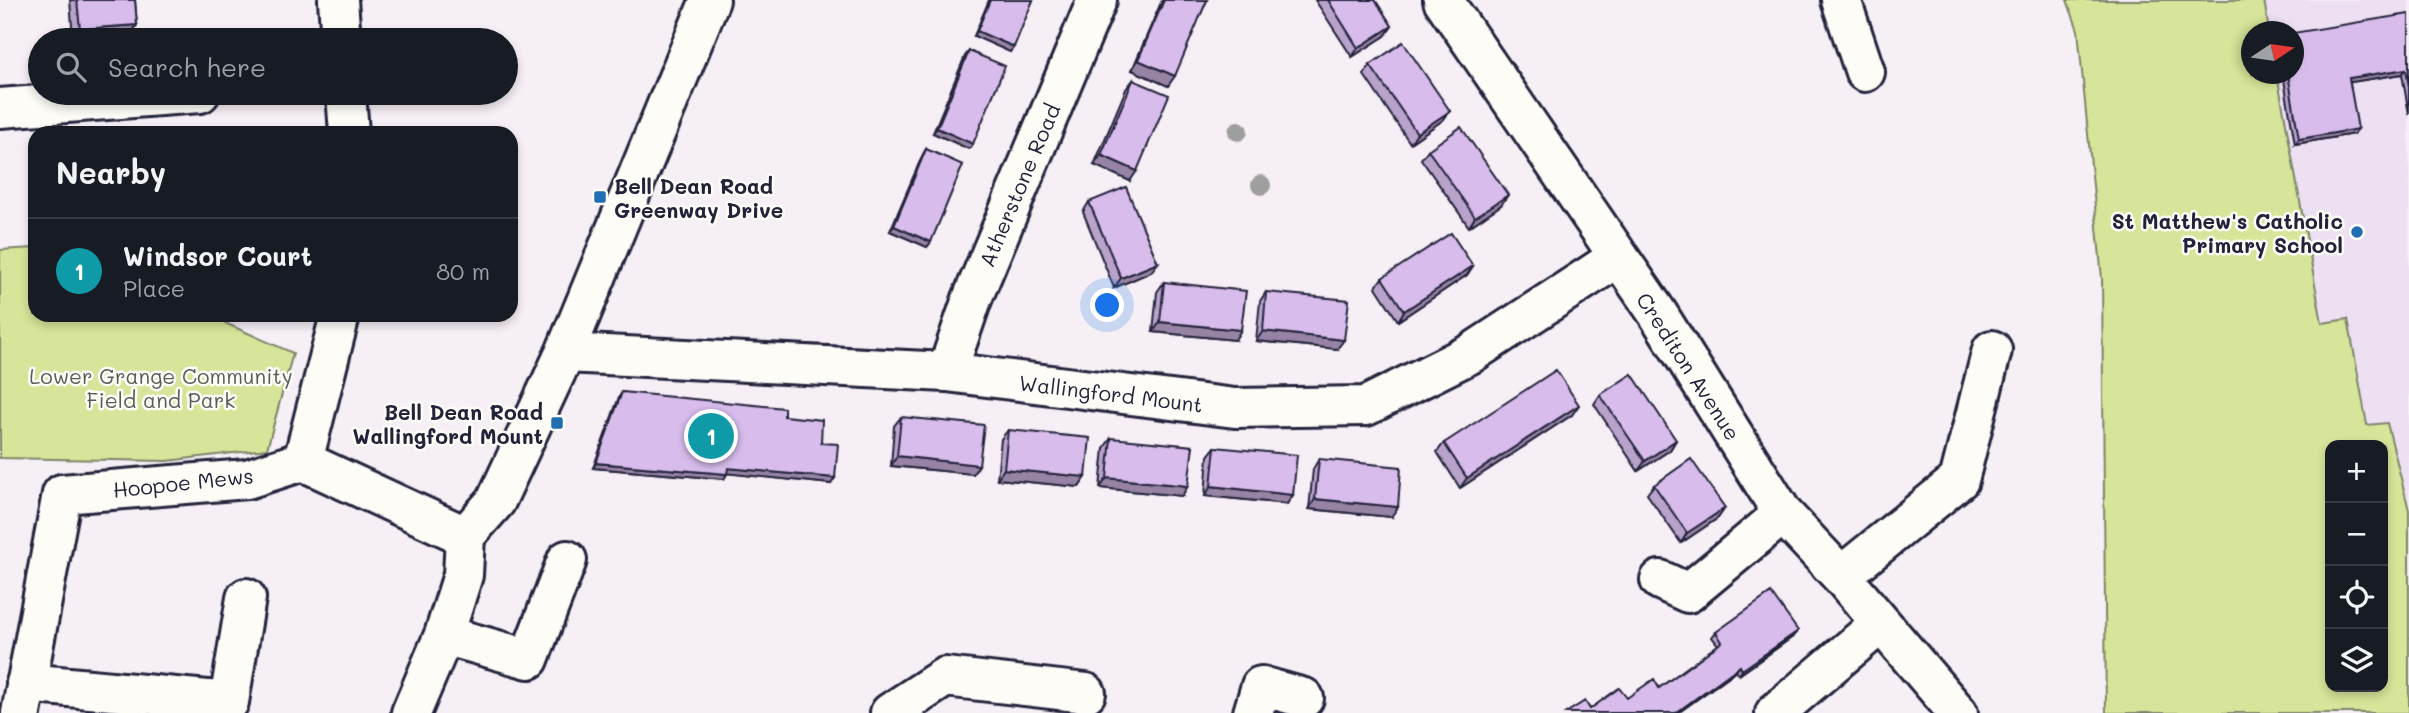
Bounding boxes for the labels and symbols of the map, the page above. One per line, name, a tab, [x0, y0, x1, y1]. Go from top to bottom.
north arrow	[2241, 21, 2304, 84]
street label: Atherstone Road	[972, 99, 1066, 271]
place label: Bell Dean Road Greenway Drive	[614, 172, 783, 224]
marker: Bell Dean Road Greenway Drive	[592, 189, 608, 205]
place label: St Matthew's Catholic Primary School	[2112, 207, 2343, 259]
marker: St Matthew's Catholic Primary School	[2349, 224, 2365, 240]
street label: Crediton Avenue	[1631, 287, 1747, 445]
your location	[1090, 288, 1124, 322]
park label: Lower Grange Community Field and Park	[29, 362, 293, 413]
street label: Wallingford Mount	[1018, 368, 1204, 418]
place label: Bell Dean Road Wallingford Mount	[353, 398, 543, 449]
pin: 1	[688, 410, 734, 462]
marker: Bell Dean Road Wallingford Mount	[549, 415, 565, 431]
street label: Hoopoe Mews	[111, 461, 255, 503]

